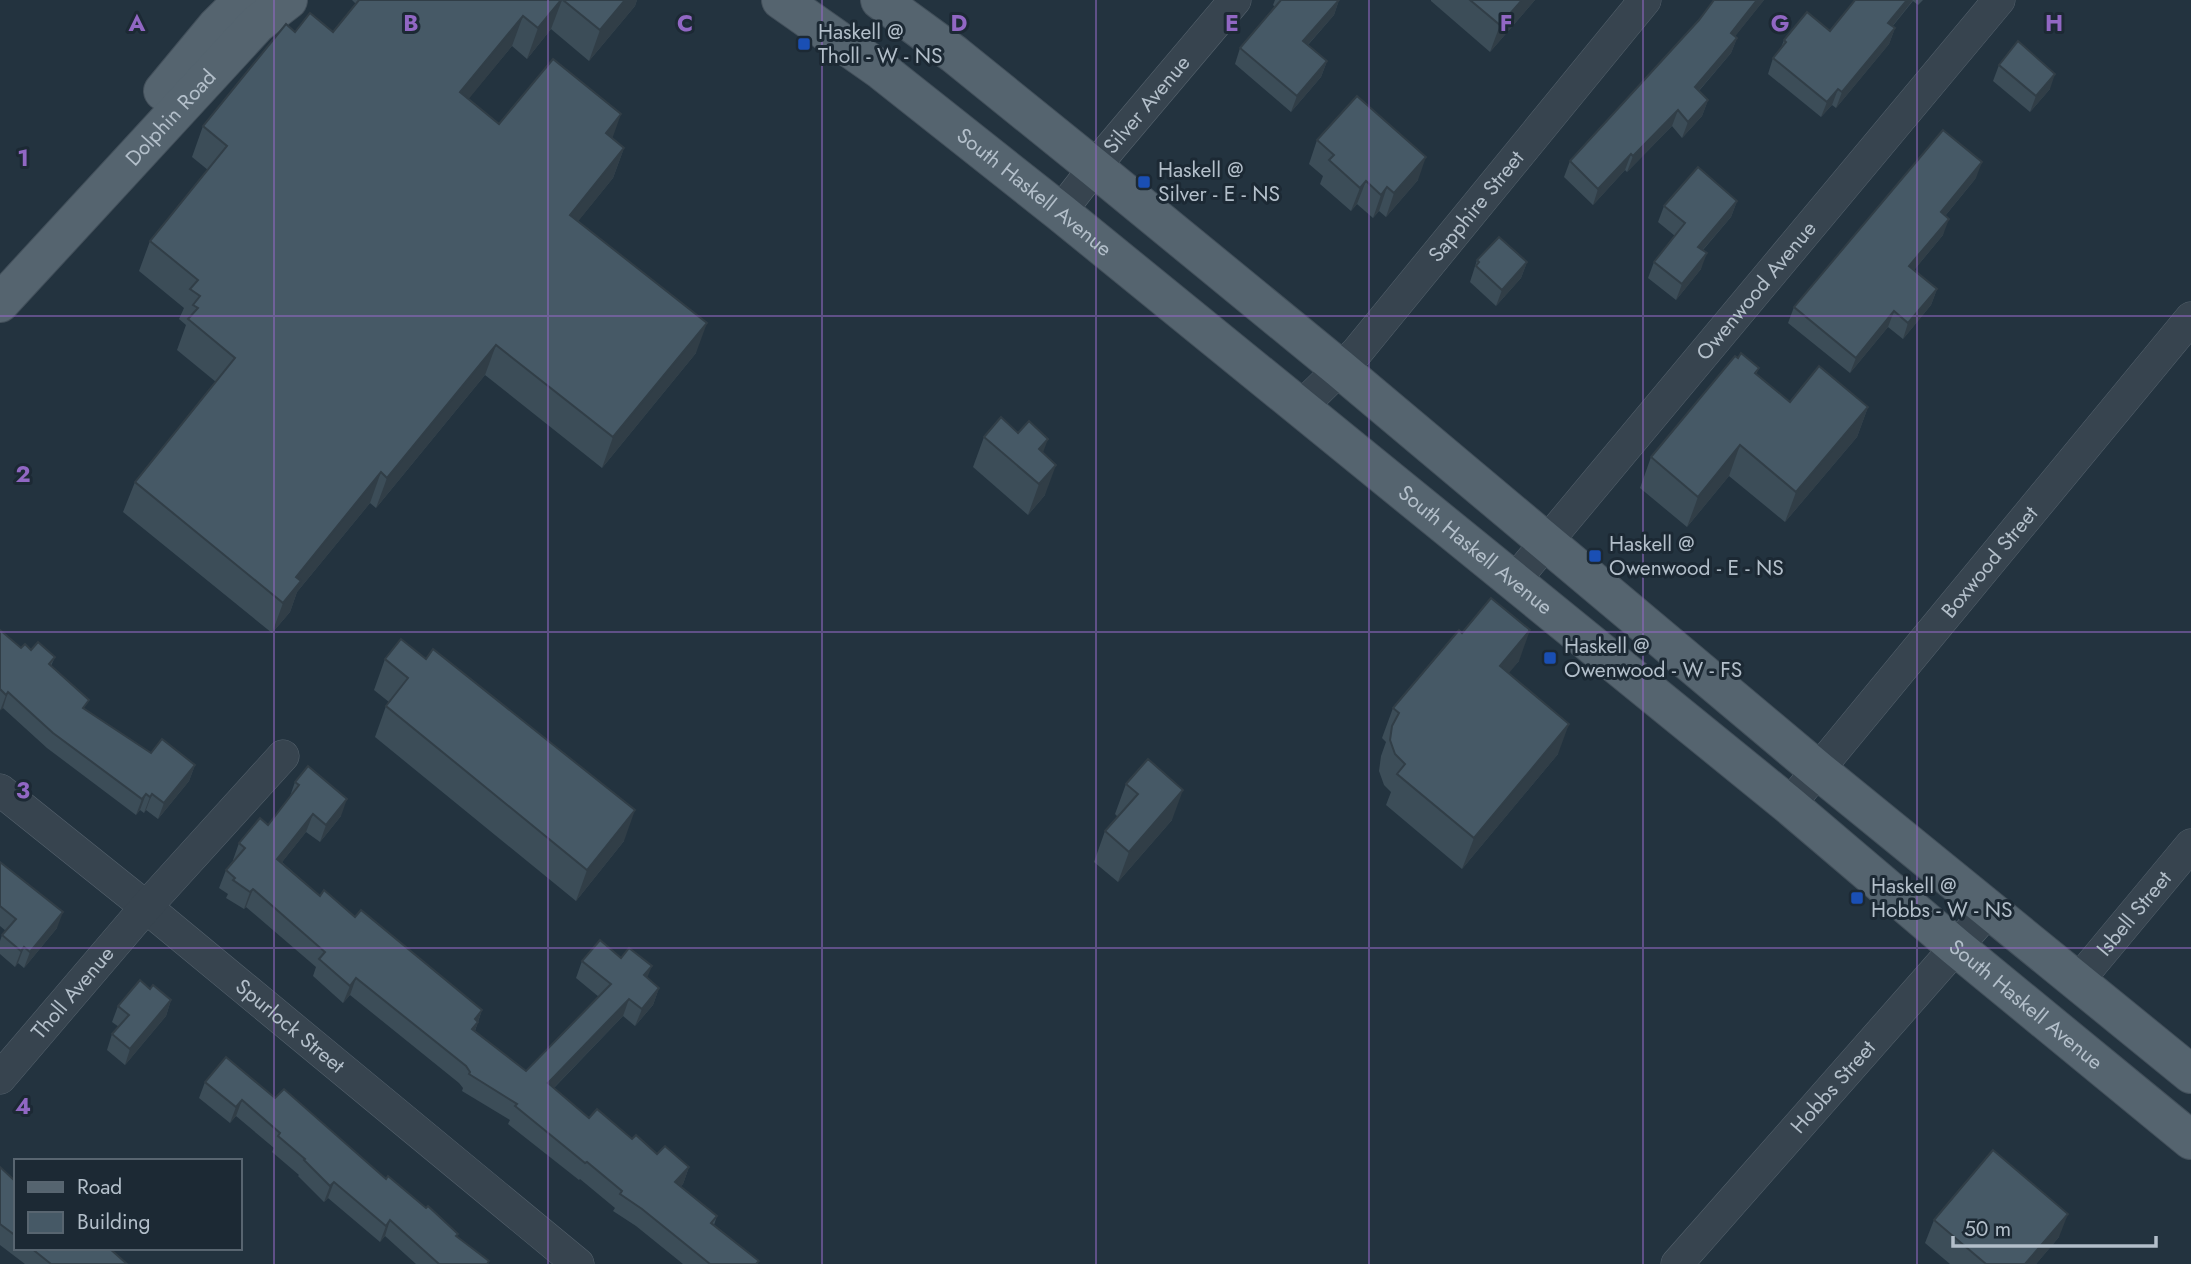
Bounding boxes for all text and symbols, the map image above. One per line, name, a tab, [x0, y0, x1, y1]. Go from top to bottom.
text: A	[128, 6, 146, 40]
text: B	[403, 6, 419, 40]
text: C	[677, 6, 693, 40]
text: D	[951, 6, 968, 40]
text: E	[1225, 6, 1239, 40]
text: F	[1500, 6, 1512, 40]
text: G	[1771, 6, 1789, 40]
text: H	[2045, 6, 2063, 40]
place label: Haskell @ Tholl - W - NS	[818, 17, 943, 71]
marker: Haskell @ Tholl - W - NS	[796, 36, 812, 52]
street label: Silver Avenue	[1096, 49, 1197, 160]
street label: Dolphin Road	[118, 63, 223, 173]
street label: South Haskell Avenue	[950, 121, 1119, 264]
text: 1	[17, 141, 29, 175]
street label: Sapphire Street	[1421, 144, 1531, 269]
place label: Haskell @ Silver - E - NS	[1158, 155, 1280, 209]
marker: Haskell @ Silver - E - NS	[1136, 174, 1152, 190]
street label: Owenwood Avenue	[1689, 215, 1823, 367]
text: 2	[15, 457, 31, 491]
street label: South Haskell Avenue	[1392, 478, 1559, 622]
street label: Boxwood Street	[1934, 500, 2045, 625]
place label: Haskell @ Owenwood - E - NS	[1609, 529, 1784, 583]
marker: Haskell @ Owenwood - E - NS	[1587, 548, 1603, 564]
place label: Haskell @ Owenwood - W - FS	[1564, 631, 1742, 685]
marker: Haskell @ Owenwood - W - FS	[1542, 650, 1558, 666]
text: 3	[16, 773, 30, 807]
street label: Isbell Street	[2090, 865, 2178, 963]
place label: Haskell @ Hobbs - W - NS	[1871, 871, 2012, 925]
marker: Haskell @ Hobbs - W - NS	[1849, 890, 1865, 906]
street label: South Haskell Avenue	[1943, 932, 2109, 1077]
street label: Tholl Avenue	[24, 940, 121, 1046]
street label: Spurlock Street	[229, 972, 351, 1080]
street label: Hobbs Street	[1784, 1034, 1882, 1140]
text: 4	[15, 1089, 31, 1123]
legend	[14, 1159, 242, 1250]
text: Road	[77, 1172, 122, 1202]
scale bar	[1953, 1204, 2156, 1248]
text: Building	[77, 1207, 150, 1237]
text: 50 m	[1964, 1214, 2011, 1244]

